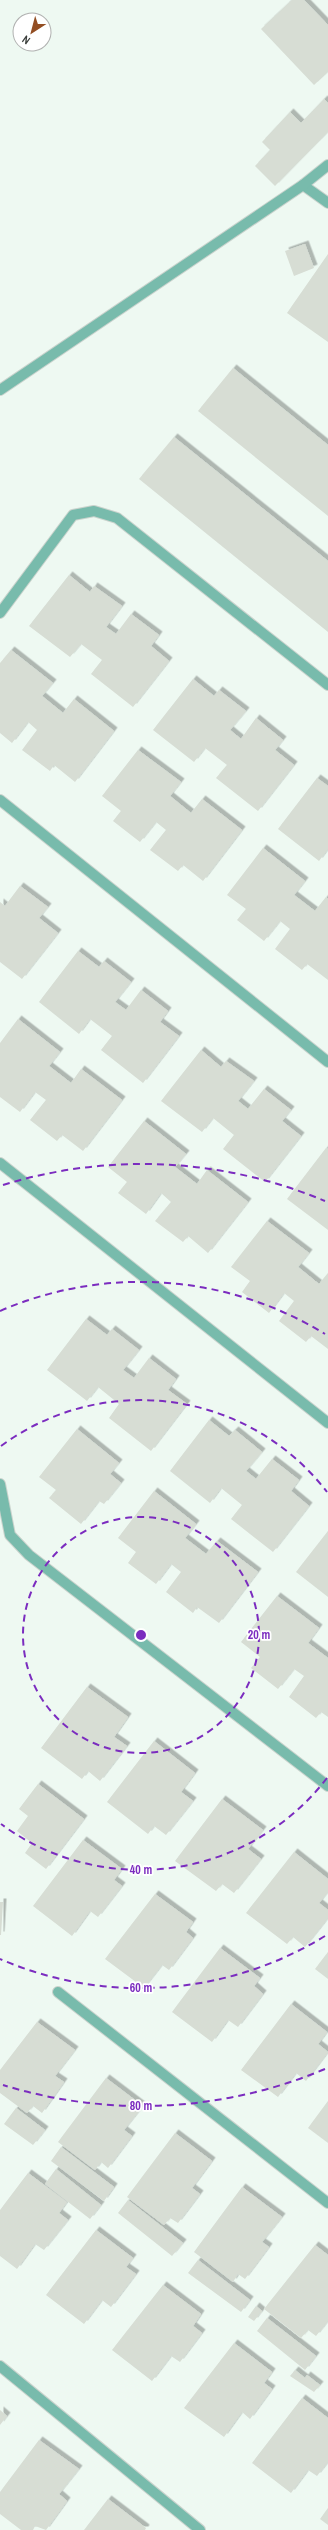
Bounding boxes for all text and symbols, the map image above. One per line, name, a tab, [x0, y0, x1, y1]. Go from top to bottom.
north arrow	[12, 12, 52, 52]
text: N	[19, 33, 33, 48]
text: 20 m	[248, 1627, 270, 1643]
centre of rings	[134, 1628, 148, 1642]
text: 40 m	[130, 1862, 152, 1878]
text: 60 m	[130, 1980, 152, 1996]
text: 80 m	[130, 2098, 152, 2114]

